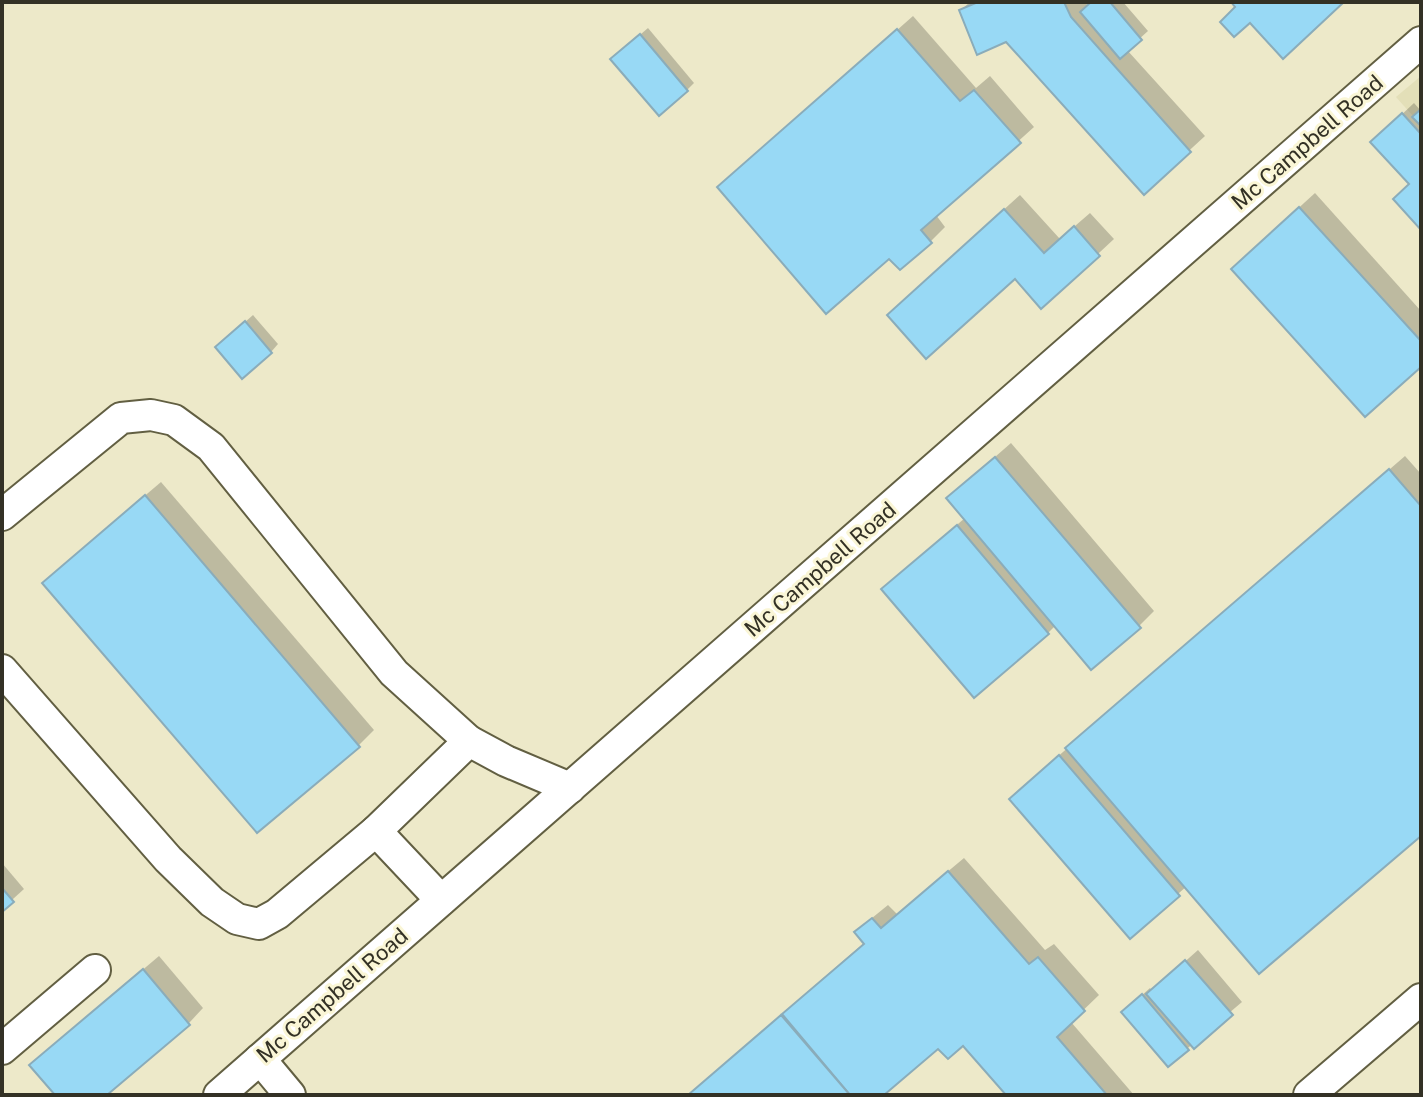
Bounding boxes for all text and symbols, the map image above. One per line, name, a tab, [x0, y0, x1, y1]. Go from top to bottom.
street label: Mc Campbell Road	[1226, 69, 1388, 215]
street label: Mc Campbell Road	[739, 496, 901, 642]
street label: Mc Campbell Road	[251, 922, 413, 1068]

